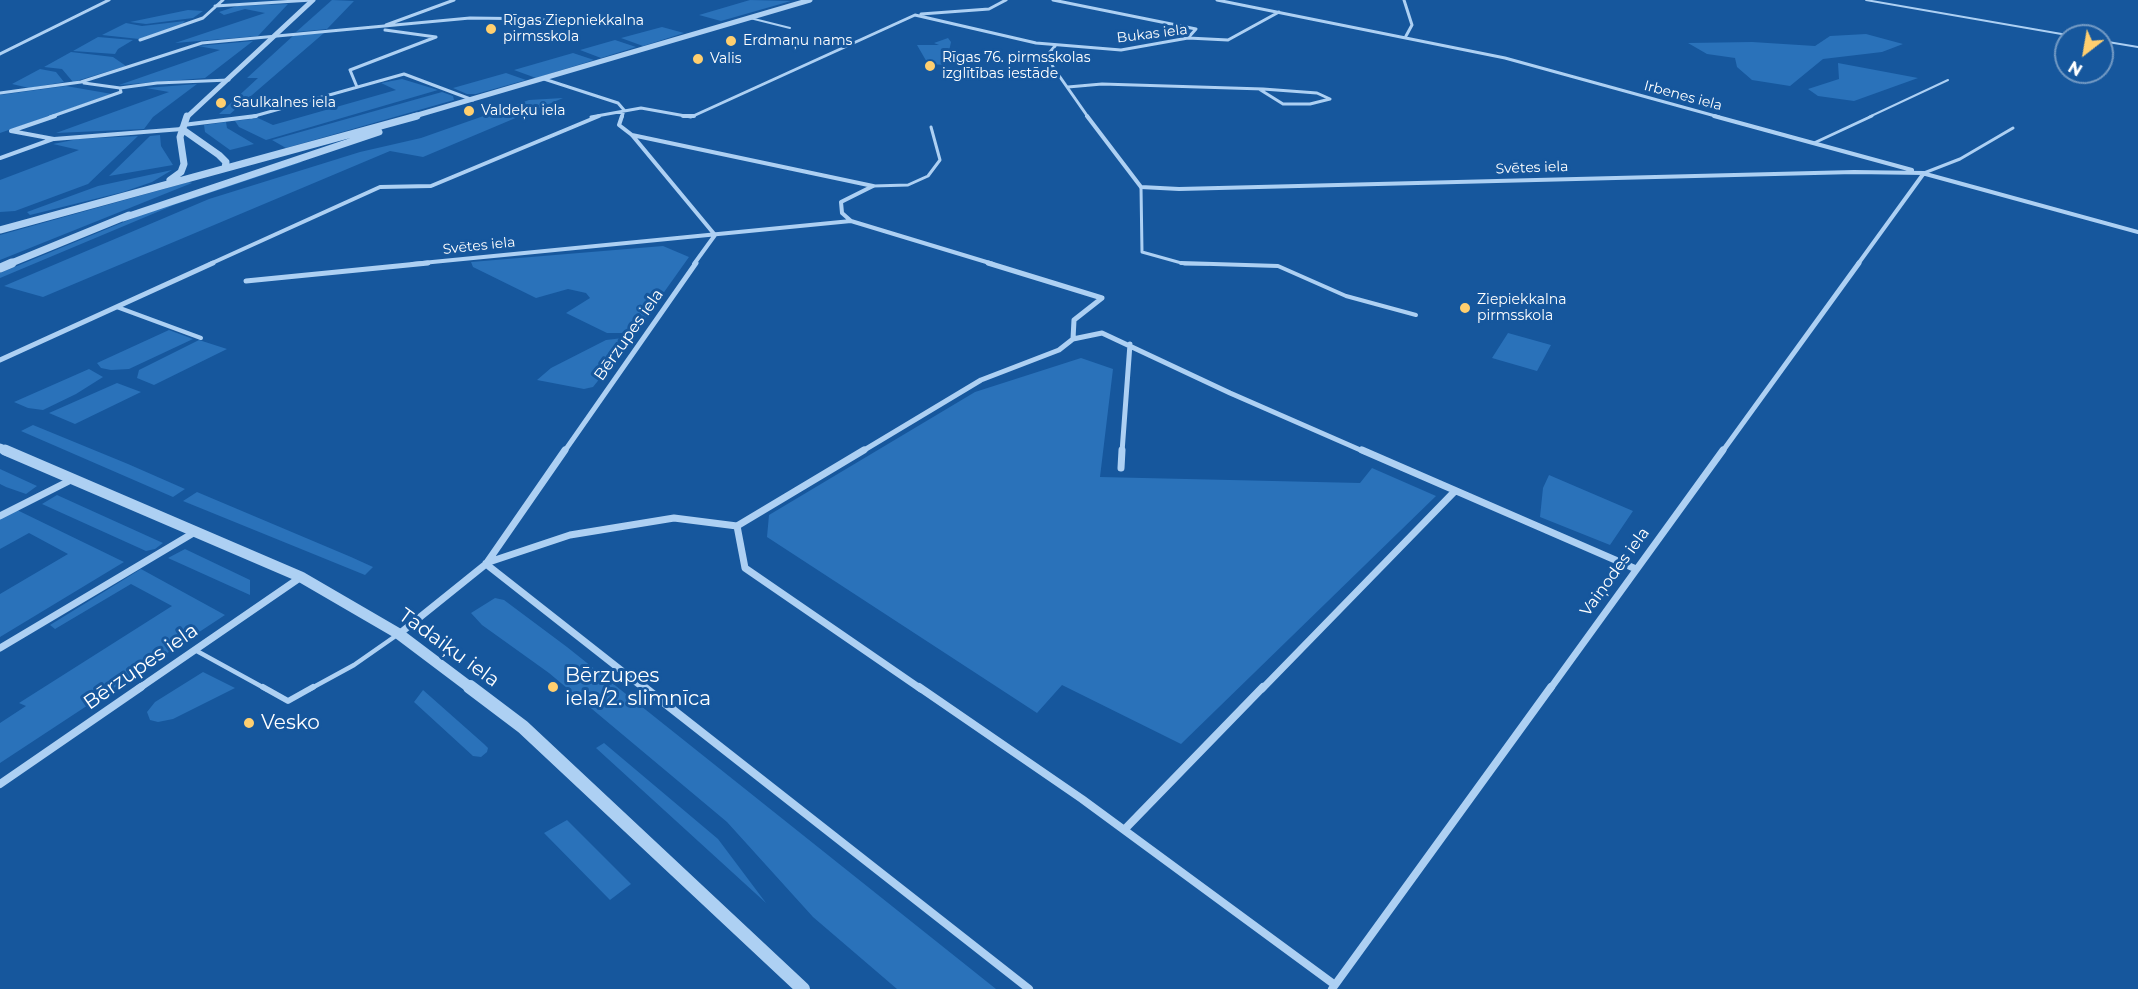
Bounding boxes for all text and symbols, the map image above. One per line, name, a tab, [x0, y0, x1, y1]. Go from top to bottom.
place label: Rīgas Ziepniekkalna pirmsskola	[503, 13, 644, 46]
street label: Bukas iela	[1116, 21, 1188, 47]
marker: Rīgas Ziepniekkalna pirmsskola	[484, 22, 498, 36]
north arrow	[2054, 24, 2114, 84]
place label: Erdmaņu nams	[743, 33, 852, 49]
marker: Erdmaņu nams	[724, 34, 738, 48]
place label: Rīgas 76. pirmsskolas izglītības iestāde	[942, 50, 1090, 82]
place label: Valis	[710, 51, 742, 67]
marker: Valis	[691, 52, 705, 66]
text: N	[2065, 57, 2086, 80]
marker: Rīgas 76. pirmsskolas izglītības iestāde	[923, 59, 937, 73]
street label: Irbenes iela	[1642, 77, 1724, 115]
place label: Saulkalnes iela	[233, 95, 336, 111]
marker: Saulkalnes iela	[214, 96, 228, 110]
place label: Valdeķu iela	[481, 103, 566, 119]
marker: Valdeķu iela	[462, 104, 476, 118]
street label: Svētes iela	[1495, 158, 1569, 178]
street label: Svētes iela	[442, 234, 516, 258]
street label: Bērzupes iela	[590, 286, 668, 384]
place label: Ziepiekkalna pirmsskola	[1477, 292, 1566, 324]
marker: Ziepiekkalna pirmsskola	[1458, 301, 1472, 315]
street label: Vaiņodes iela	[1576, 524, 1654, 620]
street label: Tadaiķu iela	[394, 603, 504, 693]
street label: Bērzupes iela	[79, 619, 203, 715]
place label: Bērzupes iela/2. slimnīca	[565, 664, 711, 711]
marker: Bērzupes iela/2. slimnīca	[546, 680, 560, 694]
place label: Vesko	[261, 711, 320, 735]
marker: Vesko	[242, 716, 256, 730]

